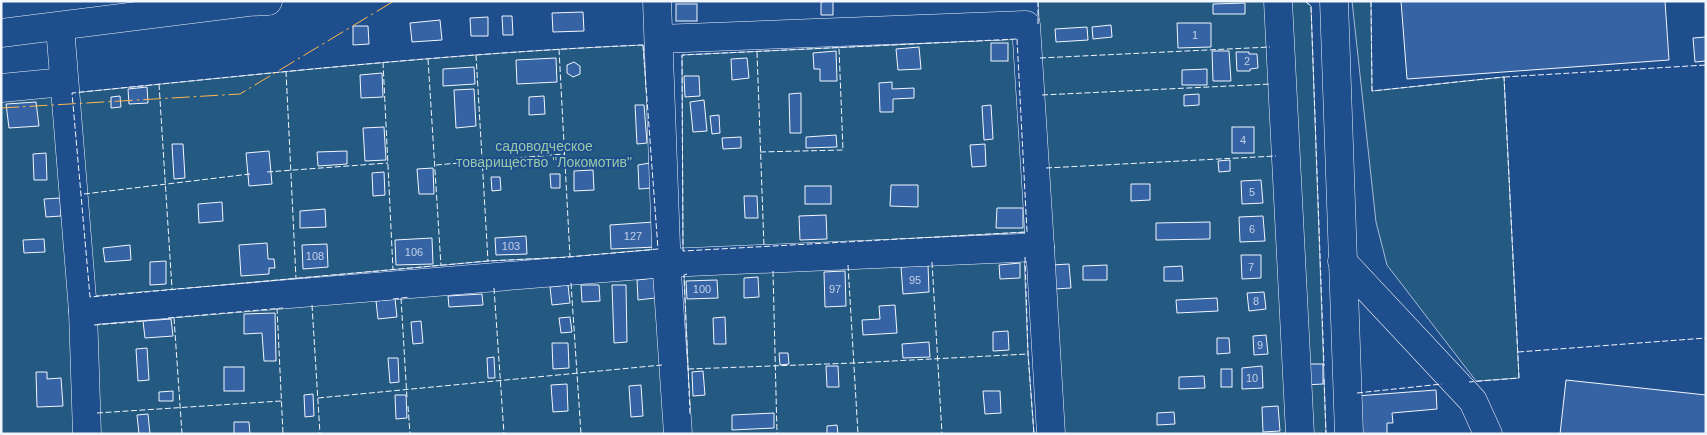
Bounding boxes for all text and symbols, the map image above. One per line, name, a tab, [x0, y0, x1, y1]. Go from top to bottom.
house number: 1	[1192, 29, 1198, 41]
house number: 2	[1244, 55, 1250, 67]
house number: 4	[1240, 134, 1246, 146]
park label: садоводческое товарищество "Локомотив"	[456, 138, 632, 170]
house number: 5	[1249, 186, 1255, 198]
house number: 6	[1249, 223, 1255, 235]
house number: 127	[624, 230, 642, 242]
house number: 103	[502, 240, 520, 252]
house number: 106	[405, 246, 423, 258]
house number: 108	[306, 250, 324, 262]
house number: 7	[1248, 261, 1254, 273]
house number: 95	[909, 274, 921, 286]
house number: 100	[693, 283, 711, 295]
house number: 97	[829, 283, 841, 295]
house number: 8	[1253, 295, 1259, 307]
house number: 9	[1257, 339, 1263, 351]
house number: 10	[1246, 372, 1258, 384]

